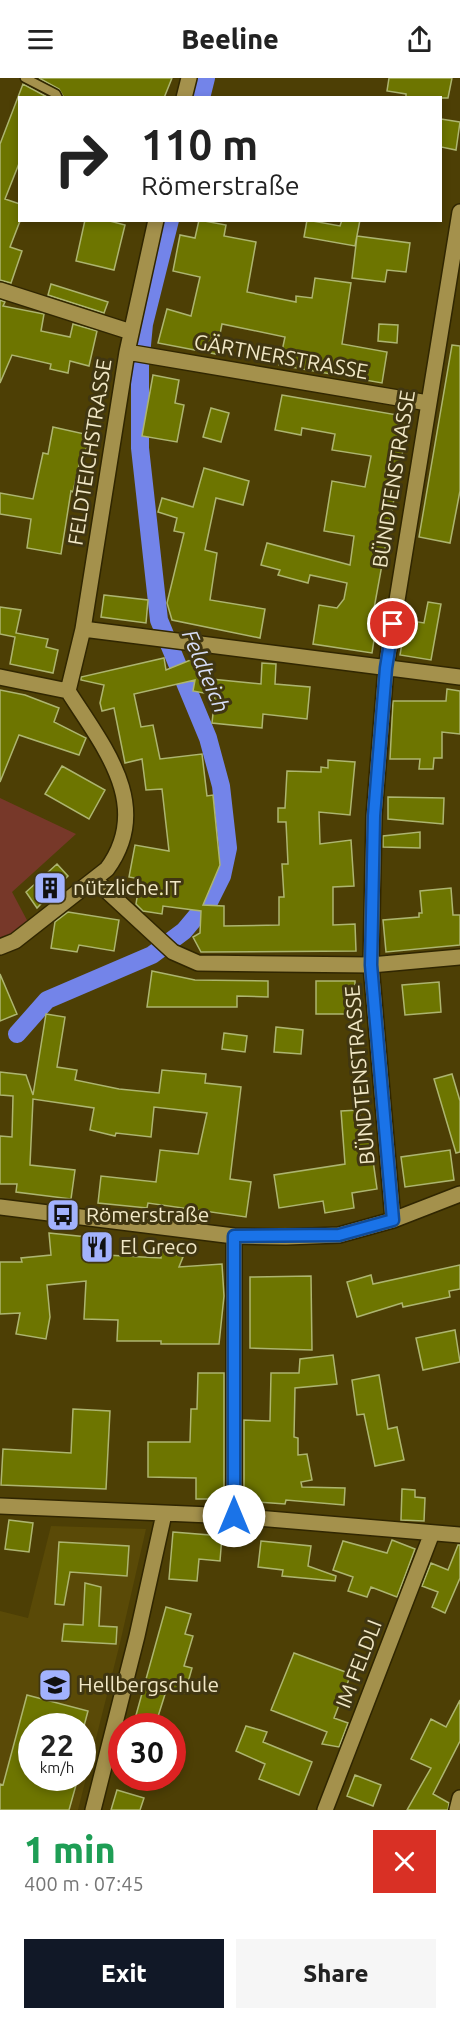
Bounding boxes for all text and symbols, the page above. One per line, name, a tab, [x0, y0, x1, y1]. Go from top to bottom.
icon: menu	[24, 23, 57, 56]
icon: share	[403, 23, 436, 56]
text: Beeline	[181, 24, 279, 54]
icon: right	[42, 120, 120, 198]
text: 110 m	[141, 121, 258, 168]
text: Römerstraße	[141, 170, 300, 200]
street label: GÄRTNERSTRASSE	[192, 329, 370, 383]
street label: FELDTEICHSTRASSE	[62, 357, 116, 547]
street label: BÜNDTENSTRASSE	[367, 388, 419, 569]
pin	[367, 598, 418, 649]
icon: arrive	[376, 607, 409, 640]
water label: Feldteich	[178, 625, 235, 716]
building icon: nützliche.IT	[32, 870, 68, 906]
place label: nützliche.IT	[73, 875, 181, 899]
street label: BÜNDTENSTRASSE	[339, 985, 379, 1166]
bus stop icon: Römerstraße	[45, 1197, 81, 1233]
place label: Römerstraße	[86, 1202, 209, 1226]
restaurant icon: El Greco	[79, 1229, 115, 1265]
place label: El Greco	[120, 1234, 198, 1258]
position arrow	[202, 1484, 266, 1548]
street label: IM FELDLI	[330, 1616, 386, 1711]
school or university icon: Hellbergschule	[37, 1667, 73, 1703]
place label: Hellbergschule	[78, 1672, 219, 1696]
speed limit sign: 30	[108, 1713, 186, 1791]
text: 22	[40, 1728, 74, 1762]
text: km/h	[40, 1759, 74, 1776]
text: 1 min	[24, 1829, 116, 1870]
button: close	[373, 1830, 436, 1893]
text: 400 m · 07:45	[24, 1872, 144, 1895]
button: Exit	[24, 1939, 224, 2008]
button: Share	[236, 1939, 436, 2008]

